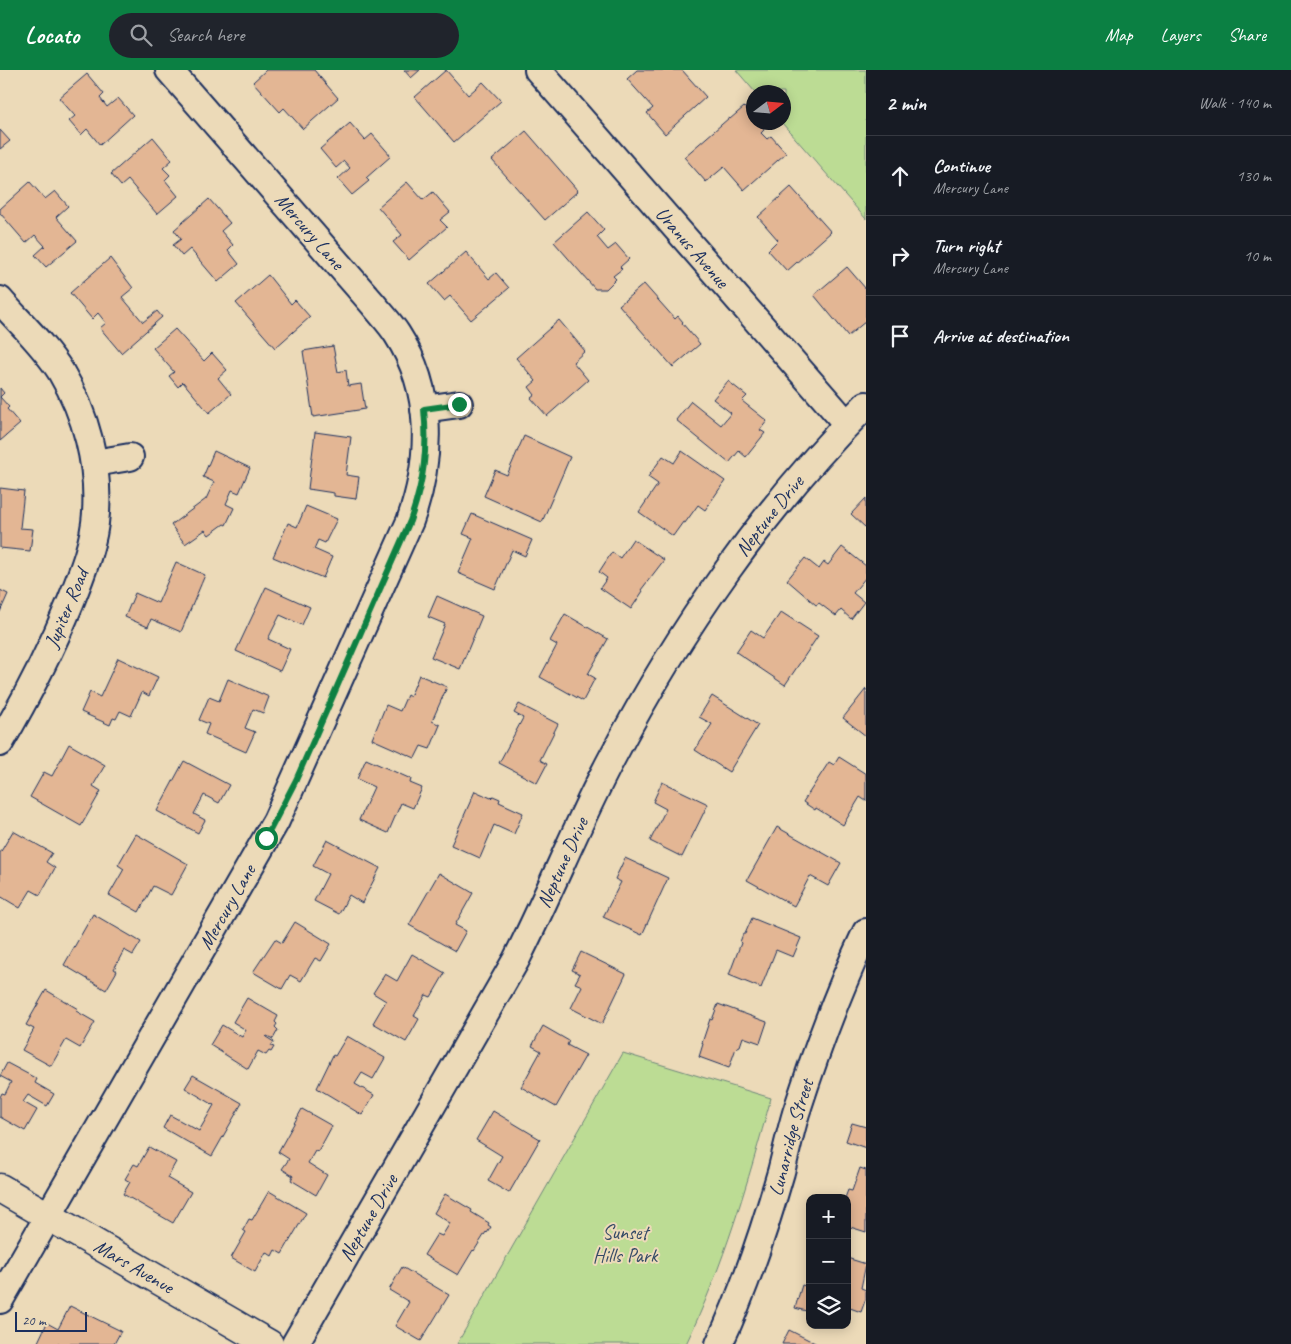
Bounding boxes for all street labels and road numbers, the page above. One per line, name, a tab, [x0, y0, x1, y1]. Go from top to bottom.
street label: Mercury Lane	[269, 188, 351, 276]
street label: Uranus Avenue	[650, 202, 735, 294]
street label: Neptune Drive	[730, 469, 810, 561]
street label: Jupiter Road	[38, 562, 95, 652]
street label: Neptune Drive	[531, 812, 594, 912]
street label: Mercury Lane	[193, 859, 262, 954]
street label: Lunarridge Street	[763, 1074, 820, 1199]
street label: Neptune Drive	[333, 1168, 404, 1266]
street label: Mars Avenue	[89, 1233, 180, 1300]

